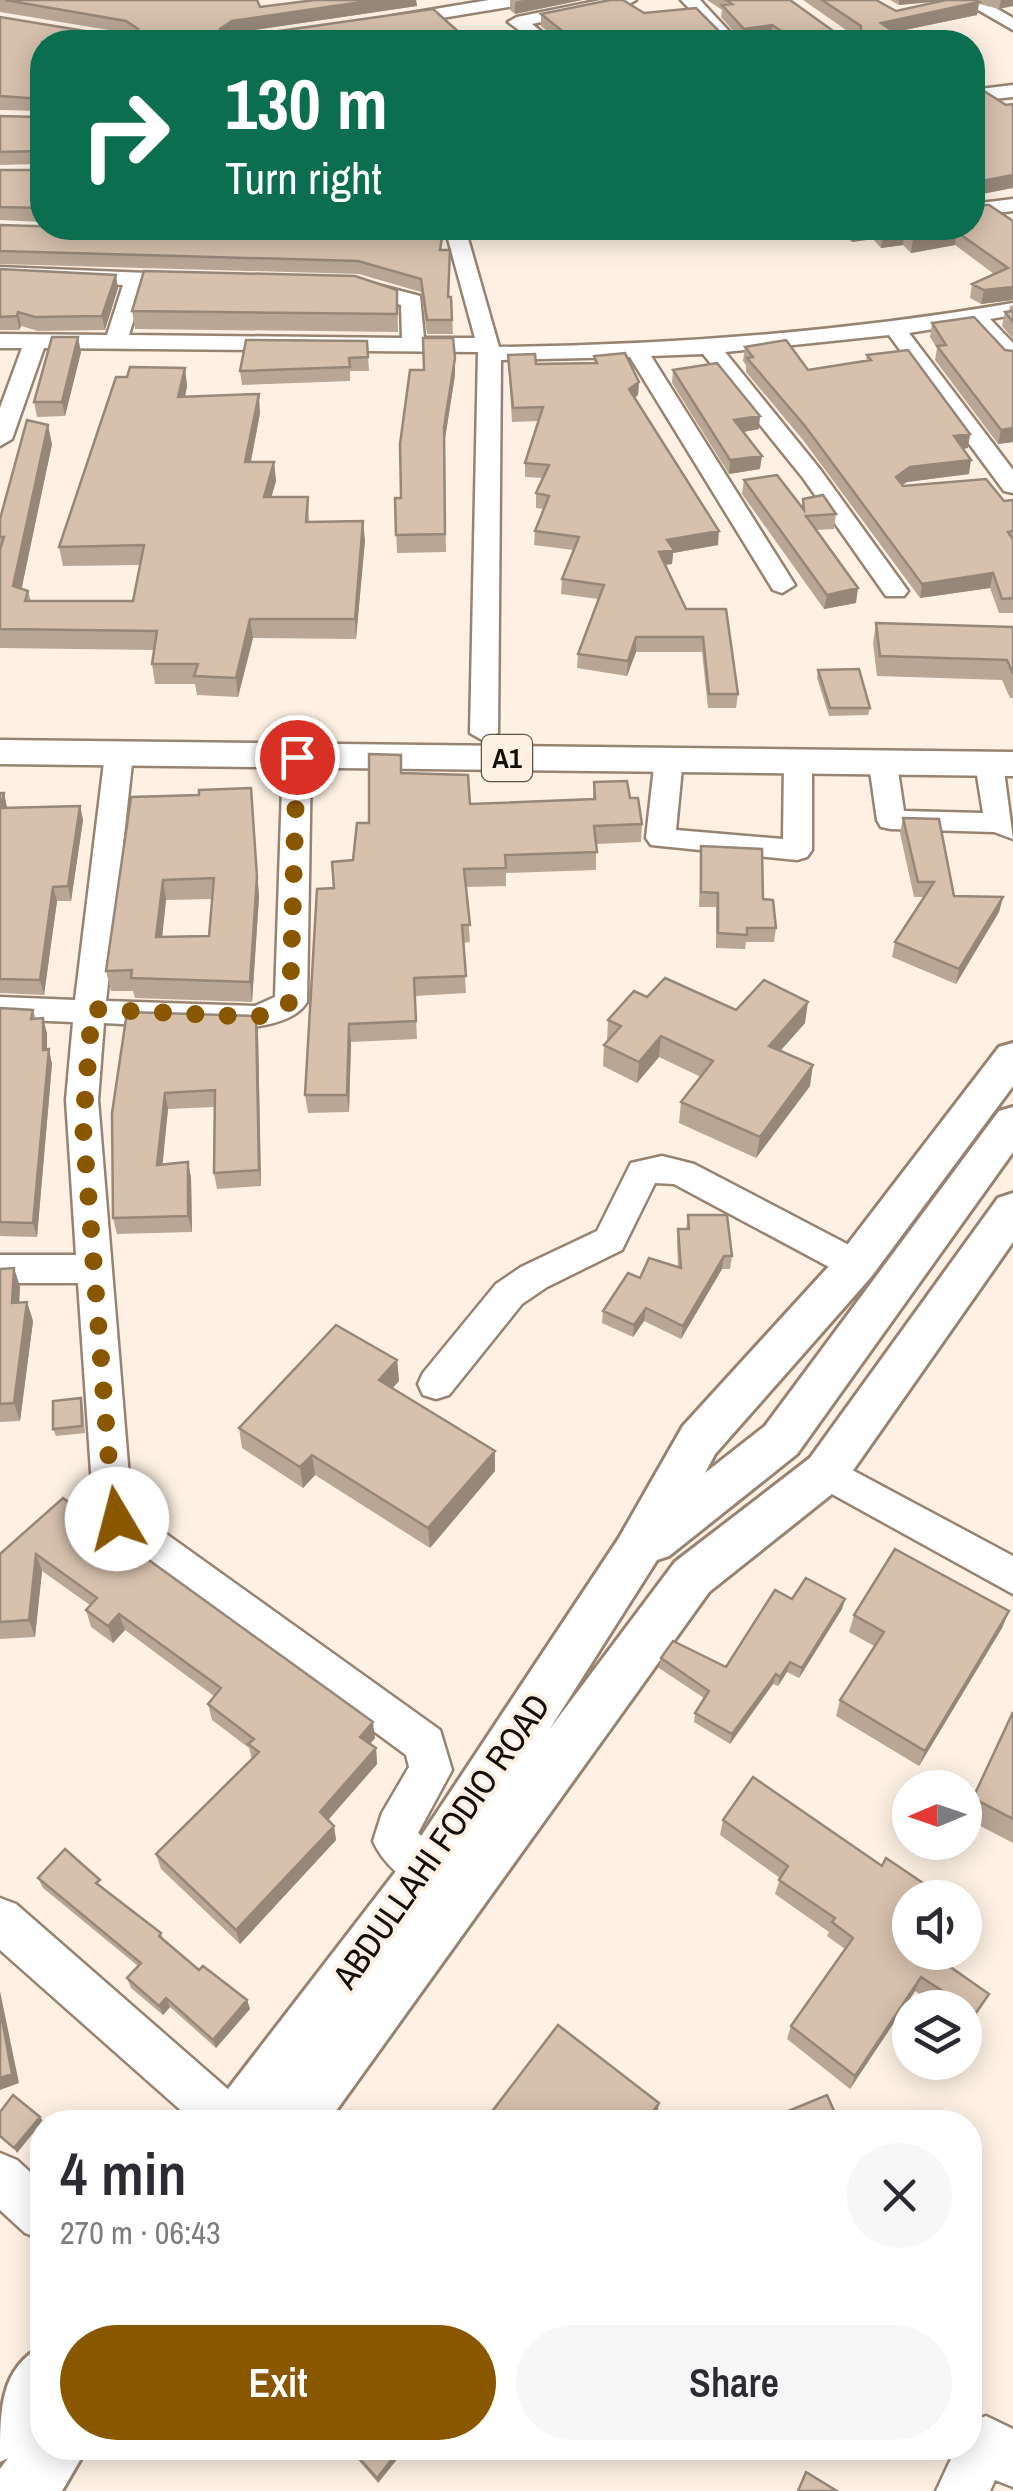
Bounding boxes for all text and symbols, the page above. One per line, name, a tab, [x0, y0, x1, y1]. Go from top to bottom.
text: 130 m	[225, 57, 388, 151]
icon: right	[60, 70, 190, 200]
text: Turn right	[225, 147, 382, 208]
pin	[255, 715, 340, 800]
icon: arrive	[270, 730, 325, 785]
road number: A1	[482, 735, 532, 781]
position arrow	[65, 1467, 169, 1571]
street label: ABDULLAHI FODIO ROAD	[321, 1684, 560, 1998]
north arrow	[892, 1770, 982, 1860]
map controls	[892, 1770, 982, 2080]
button: sound	[892, 1880, 982, 1970]
button: layers	[892, 1990, 982, 2080]
text: 4 min	[60, 2133, 187, 2214]
button: close	[847, 2143, 952, 2248]
text: 270 m · 06:43	[60, 2211, 220, 2254]
button: Exit	[60, 2325, 496, 2440]
button: Share	[516, 2325, 952, 2440]

